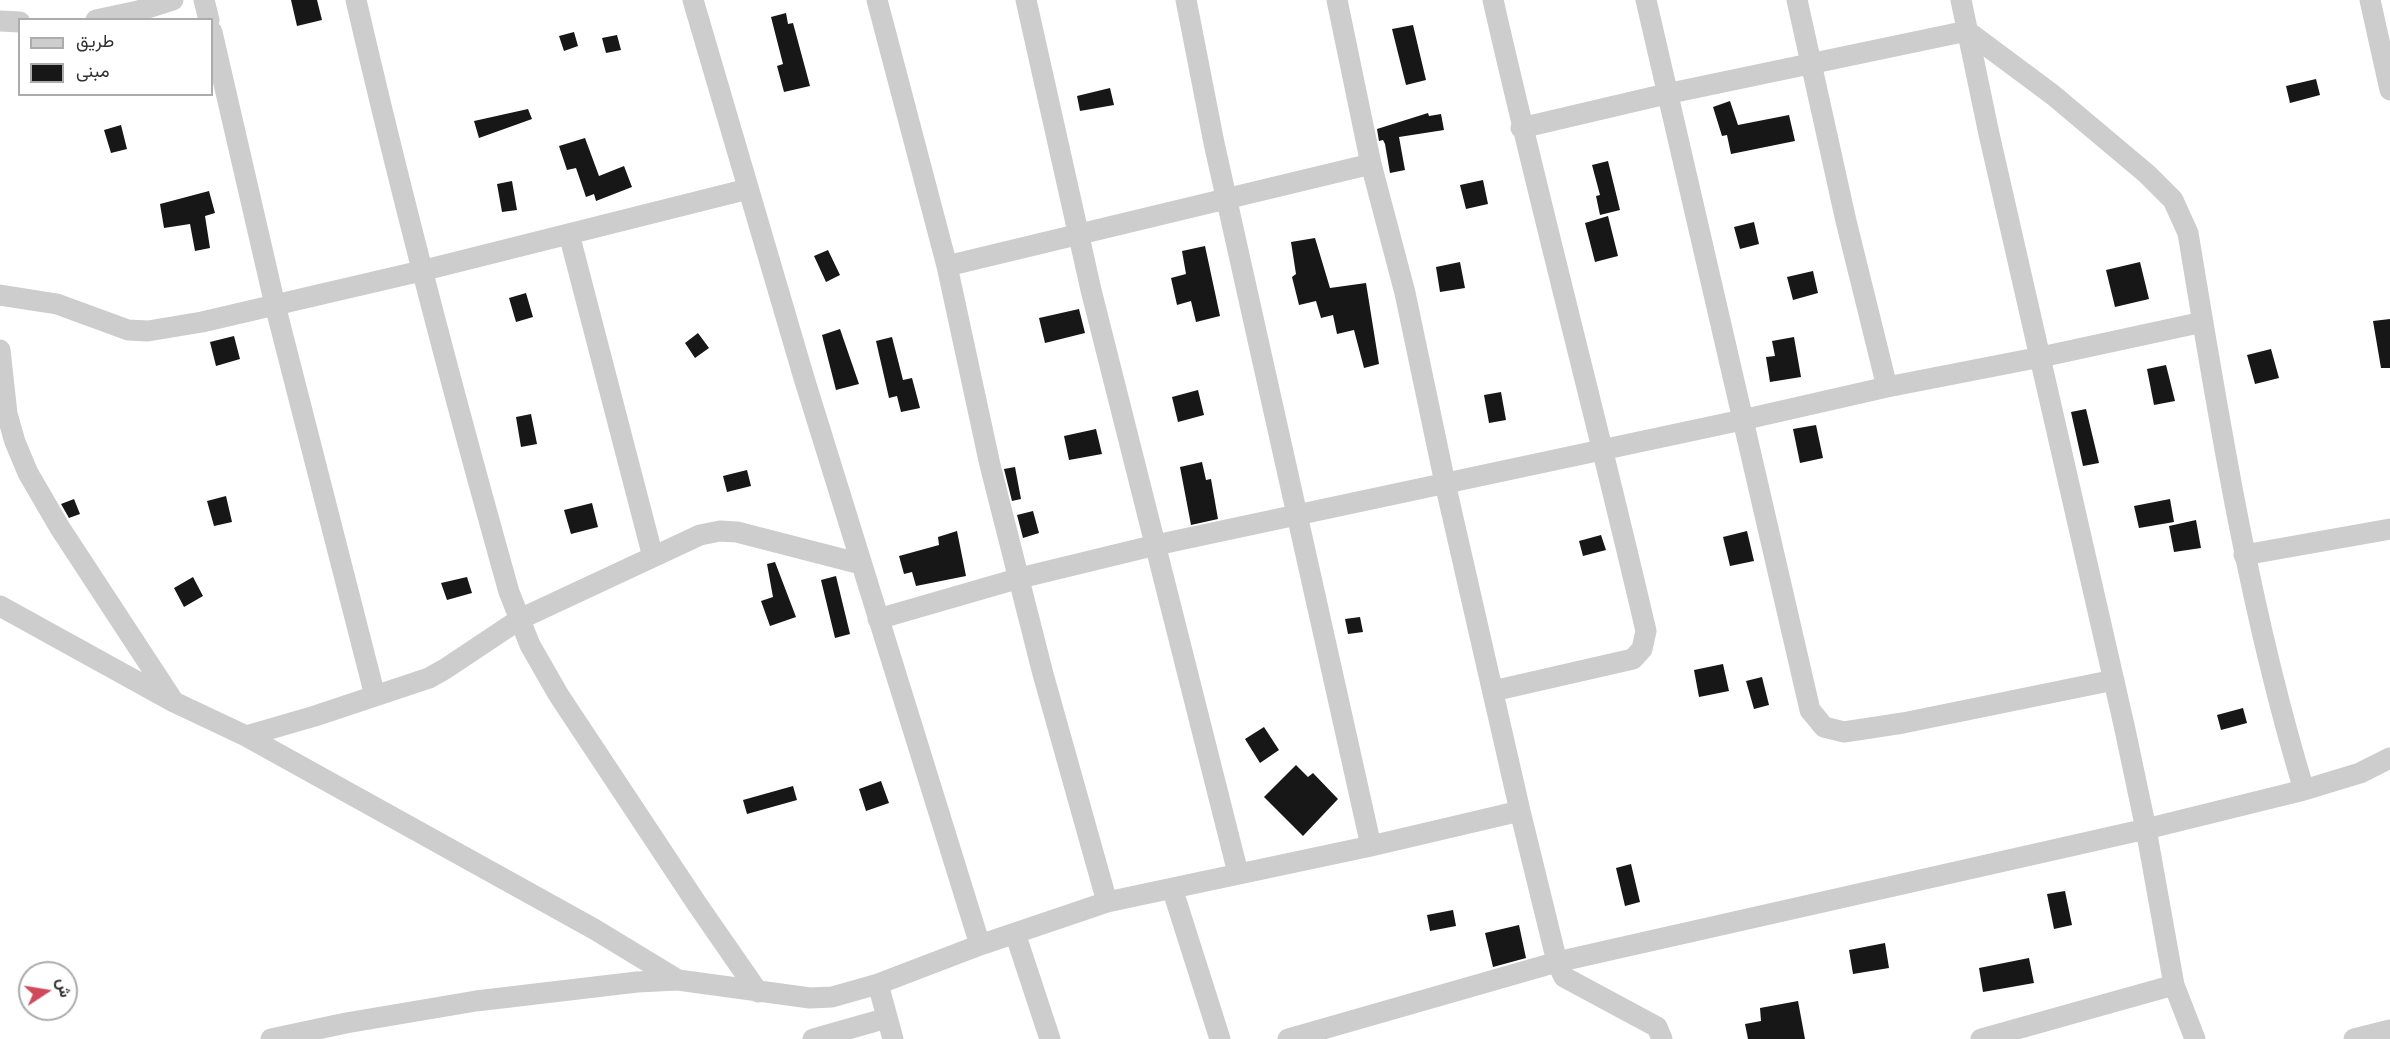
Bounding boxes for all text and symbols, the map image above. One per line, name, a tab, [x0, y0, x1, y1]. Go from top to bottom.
legend	[18, 18, 213, 96]
text: طريق	[76, 30, 114, 52]
text: مبنى	[76, 60, 110, 82]
north arrow	[18, 961, 78, 1021]
text: ش	[53, 976, 75, 999]

